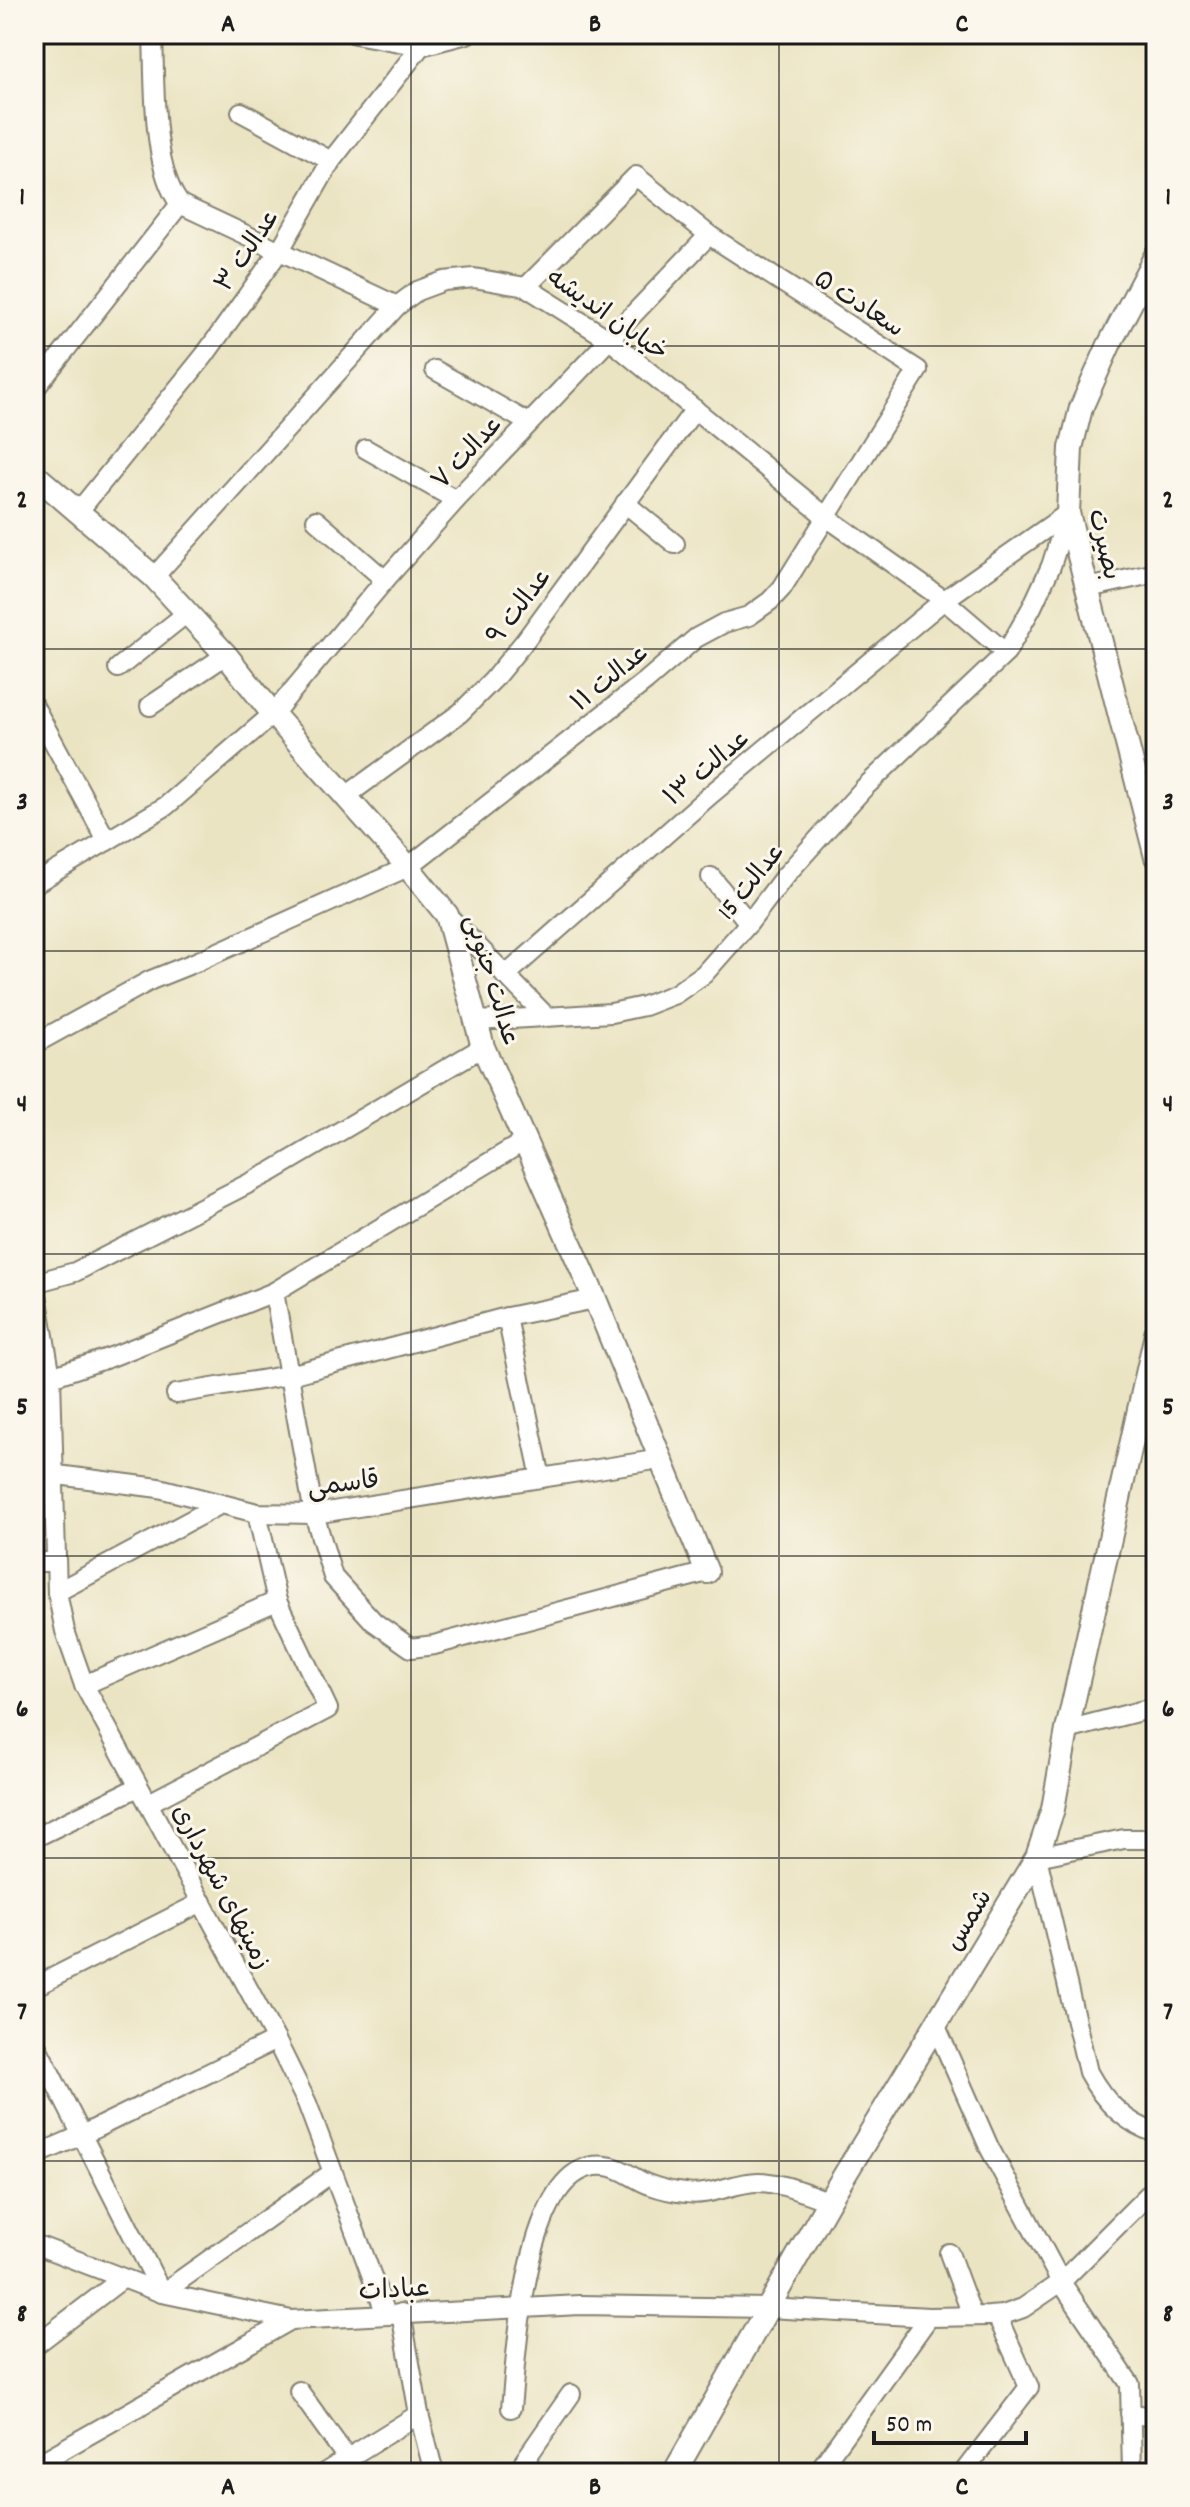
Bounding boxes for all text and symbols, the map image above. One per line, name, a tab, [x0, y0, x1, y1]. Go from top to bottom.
text: A	[221, 7, 235, 44]
text: B	[589, 7, 601, 44]
text: C	[956, 7, 969, 44]
text: 1	[19, 180, 25, 217]
text: 1	[1165, 180, 1171, 217]
street label: عدالت ۳	[207, 202, 291, 300]
street label: خیابان اندیشه	[537, 260, 675, 372]
street label: سعادت ۵	[806, 262, 911, 348]
street label: عدالت ۷	[424, 407, 513, 499]
text: 2	[16, 483, 28, 520]
text: 2	[1162, 483, 1174, 520]
street label: بصیرت	[1076, 506, 1129, 584]
street label: عدالت ۹	[479, 560, 562, 654]
street label: عدالت ۱۱	[564, 635, 659, 722]
street label: عدالت ۱۳	[657, 721, 760, 816]
text: 3	[16, 785, 28, 822]
text: 3	[1162, 785, 1174, 822]
street label: عدالت 15	[710, 835, 796, 929]
street label: عدالت جنوبی	[453, 910, 528, 1052]
text: 4	[17, 1087, 27, 1124]
text: 4	[1163, 1087, 1173, 1124]
text: 5	[16, 1390, 28, 1427]
text: 5	[1162, 1390, 1174, 1427]
street label: قاسمی	[305, 1463, 382, 1508]
text: 6	[16, 1692, 28, 1729]
text: 6	[1162, 1692, 1174, 1729]
street label: زمینهای شهرداری	[161, 1798, 279, 1977]
street label: شمس	[937, 1883, 1003, 1959]
text: 7	[17, 1995, 27, 2032]
text: 7	[1163, 1995, 1173, 2032]
street label: عبادات	[358, 2271, 431, 2312]
text: 8	[17, 2297, 27, 2334]
text: 8	[1163, 2297, 1173, 2334]
scale bar	[874, 2395, 1026, 2445]
text: 50 m	[886, 2409, 932, 2443]
text: A	[221, 2470, 235, 2507]
text: B	[589, 2470, 601, 2507]
text: C	[956, 2470, 969, 2507]

